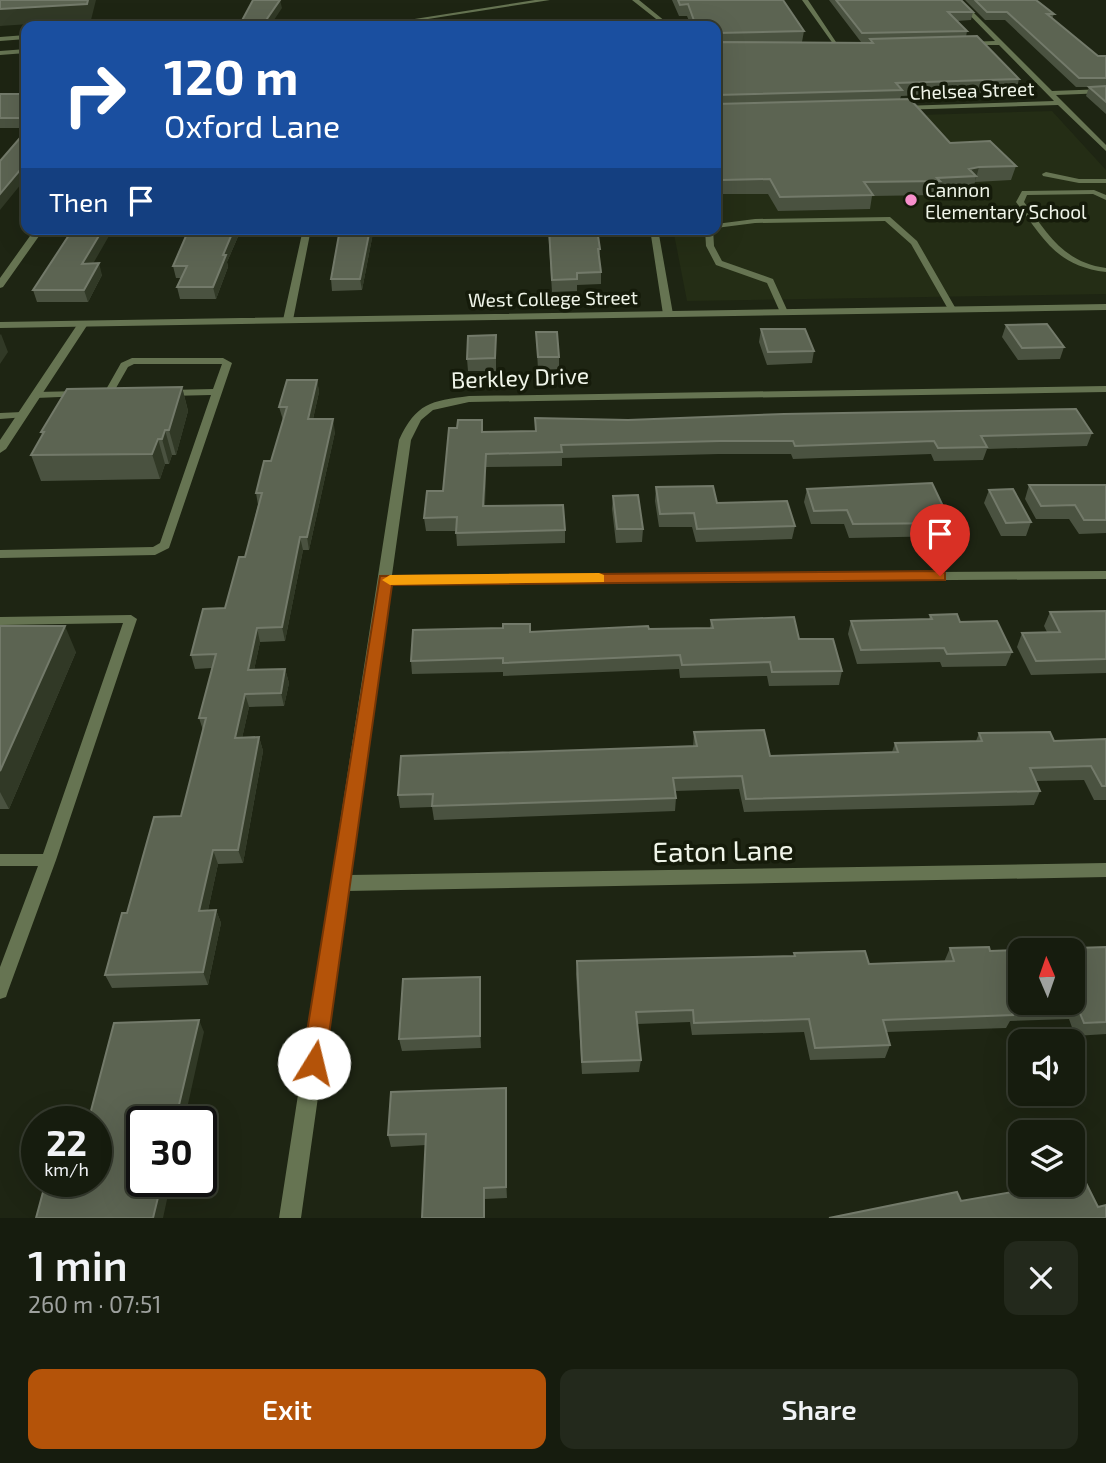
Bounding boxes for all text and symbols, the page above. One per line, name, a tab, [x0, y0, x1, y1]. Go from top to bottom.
text: 120 m	[164, 46, 298, 105]
icon: right	[49, 49, 140, 140]
street label: Chelsea Street	[909, 76, 1035, 104]
text: Oxford Lane	[164, 106, 340, 144]
place label: Cannon Elementary School	[925, 178, 1087, 223]
icon: arrive	[122, 182, 160, 220]
text: Then	[49, 186, 108, 217]
marker: Cannon Elementary School	[903, 192, 919, 208]
street label: West College Street	[468, 285, 638, 311]
street label: Berkley Drive	[451, 361, 589, 393]
pin	[910, 504, 970, 576]
icon: arrive	[921, 515, 959, 553]
street label: Eaton Lane	[652, 832, 794, 868]
north arrow	[1008, 938, 1085, 1015]
map controls	[1008, 938, 1085, 1197]
position arrow	[277, 1026, 351, 1100]
button: sound	[1008, 1029, 1085, 1106]
speed limit sign: 30	[126, 1106, 217, 1197]
button: layers	[1008, 1120, 1085, 1197]
text: 22	[46, 1121, 87, 1163]
text: km/h	[44, 1158, 89, 1180]
text: 1 min	[28, 1239, 128, 1289]
button: close	[1004, 1241, 1078, 1315]
text: 260 m · 07:51	[28, 1290, 161, 1318]
button: Exit	[28, 1369, 546, 1449]
button: Share	[560, 1369, 1078, 1449]

